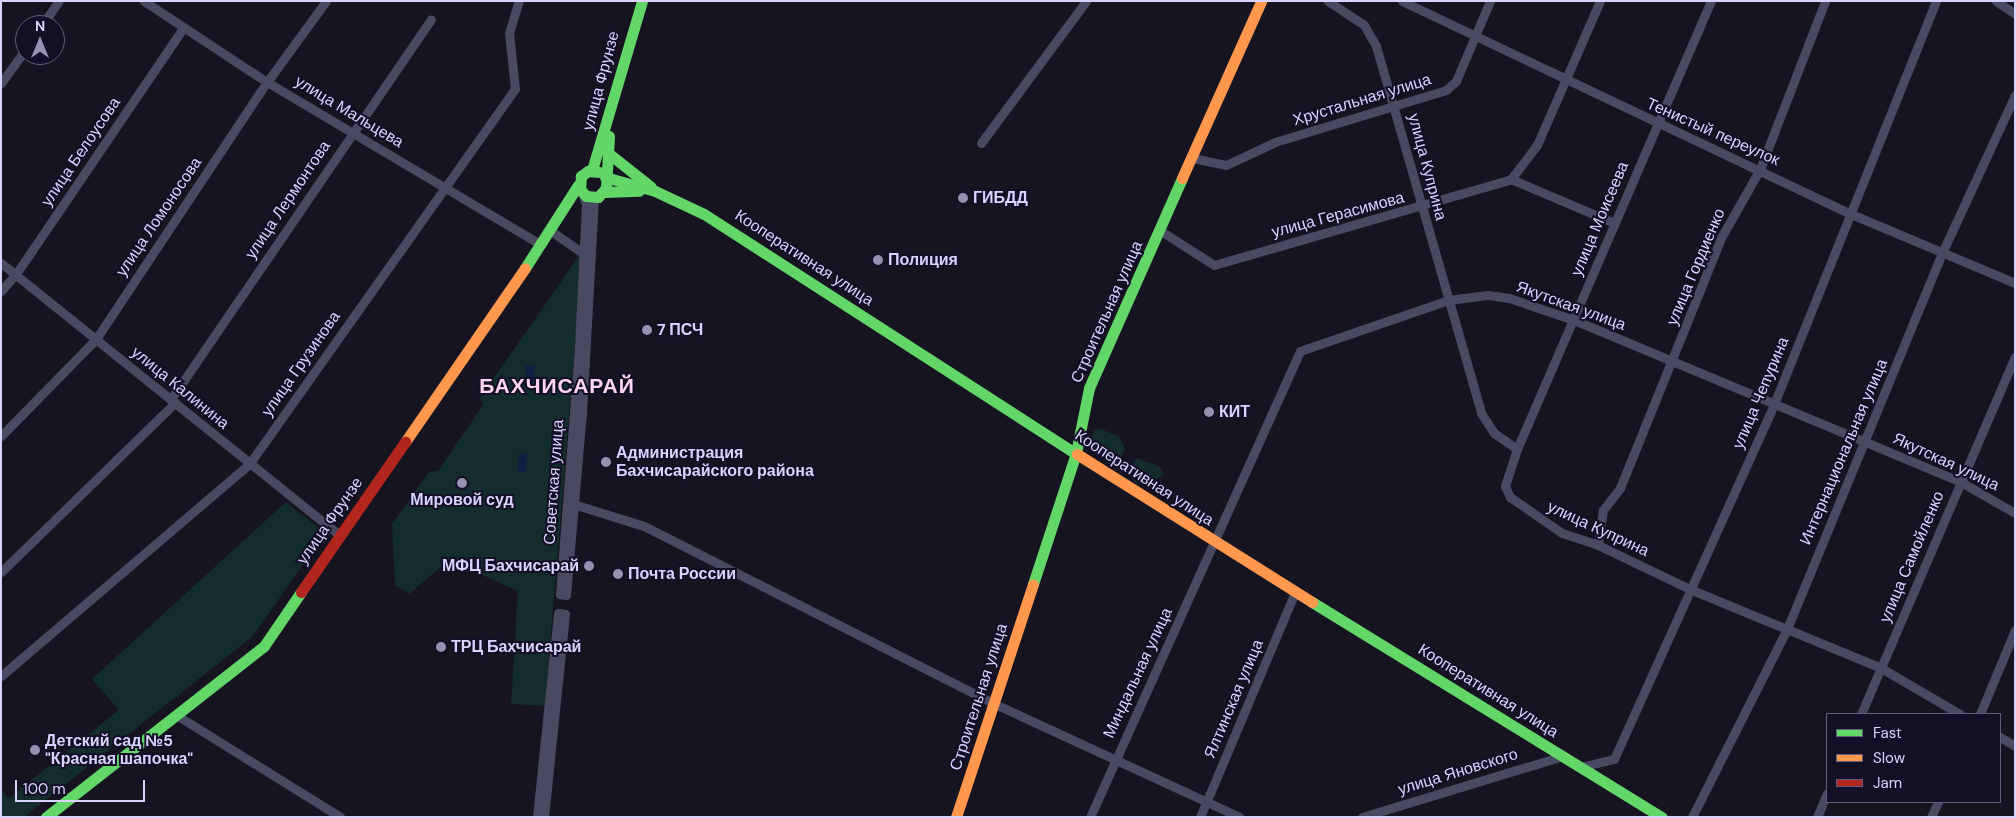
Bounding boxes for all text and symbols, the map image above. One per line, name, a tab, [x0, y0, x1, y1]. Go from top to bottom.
north arrow	[15, 15, 65, 65]
text: N	[35, 17, 45, 35]
street label: улица Фрунзе	[579, 29, 623, 133]
street label: Хрустальная улица	[1291, 70, 1433, 130]
street label: улица Мальцева	[291, 72, 407, 152]
street label: улица Белоусова	[37, 94, 125, 210]
street label: Тенистый переулок	[1643, 94, 1783, 170]
street label: улица Куприна	[1404, 111, 1450, 223]
street label: улица Лермонтова	[241, 137, 335, 263]
street label: улица Ломоносова	[112, 154, 206, 280]
street label: улица Моисеева	[1567, 159, 1633, 279]
place label: ГИБДД	[973, 188, 1028, 208]
street label: улица Герасимова	[1270, 188, 1406, 242]
marker: ГИБДД	[957, 192, 969, 204]
street label: Кооперативная улица	[731, 206, 877, 310]
street label: улица Гордиенко	[1663, 206, 1729, 328]
street label: Строительная улица	[1067, 238, 1147, 386]
place label: Полиция	[888, 250, 958, 270]
marker: Полиция	[872, 254, 884, 266]
street label: Якутская улица	[1514, 277, 1628, 335]
street label: улица Грузинова	[258, 308, 344, 420]
place label: 7 ПСЧ	[657, 320, 703, 340]
marker: 7 ПСЧ	[641, 324, 653, 336]
street label: улица Чепурина	[1729, 334, 1793, 452]
street label: улица Калинина	[127, 343, 233, 433]
street label: Интернациональная улица	[1796, 356, 1892, 548]
district label: БАХЧИСАРАЙ	[478, 373, 636, 399]
place label: КИТ	[1219, 402, 1250, 422]
marker: КИТ	[1203, 406, 1215, 418]
street label: Советская улица	[540, 419, 568, 545]
street label: Кооперативная улица	[1071, 426, 1217, 530]
street label: Якутская улица	[1890, 429, 2002, 495]
place label: Администрация Бахчисарайского района	[616, 443, 814, 481]
marker: Администрация Бахчисарайского района	[600, 456, 612, 468]
street label: улица Фрунзе	[293, 474, 367, 568]
marker: Мировой суд	[456, 477, 468, 489]
street label: улица Самойленко	[1876, 488, 1948, 626]
place label: Мировой суд	[410, 490, 514, 510]
street label: улица Куприна	[1544, 497, 1652, 561]
place label: МФЦ Бахчисарай	[442, 556, 579, 576]
marker: МФЦ Бахчисарай	[583, 560, 595, 572]
place label: Почта России	[628, 564, 736, 584]
marker: Почта России	[612, 568, 624, 580]
street label: Миндальная улица	[1099, 605, 1177, 741]
street label: Строительная улица	[946, 621, 1012, 773]
place label: ТРЦ Бахчисарай	[451, 637, 581, 657]
street label: Ялтинская улица	[1200, 637, 1268, 761]
street label: Кооперативная улица	[1414, 640, 1562, 742]
marker: ТРЦ Бахчисарай	[435, 641, 447, 653]
legend	[1826, 713, 2001, 803]
text: Fast	[1873, 723, 1902, 743]
place label: Детский сад №5 "Красная шапочка"	[45, 731, 193, 769]
marker: Детский сад №5 "Красная шапочка"	[29, 744, 41, 756]
street label: улица Яновского	[1396, 745, 1520, 799]
text: Slow	[1873, 748, 1905, 768]
scale bar	[18, 770, 148, 802]
text: Jam	[1873, 773, 1902, 793]
text: 100 m	[23, 779, 66, 799]

